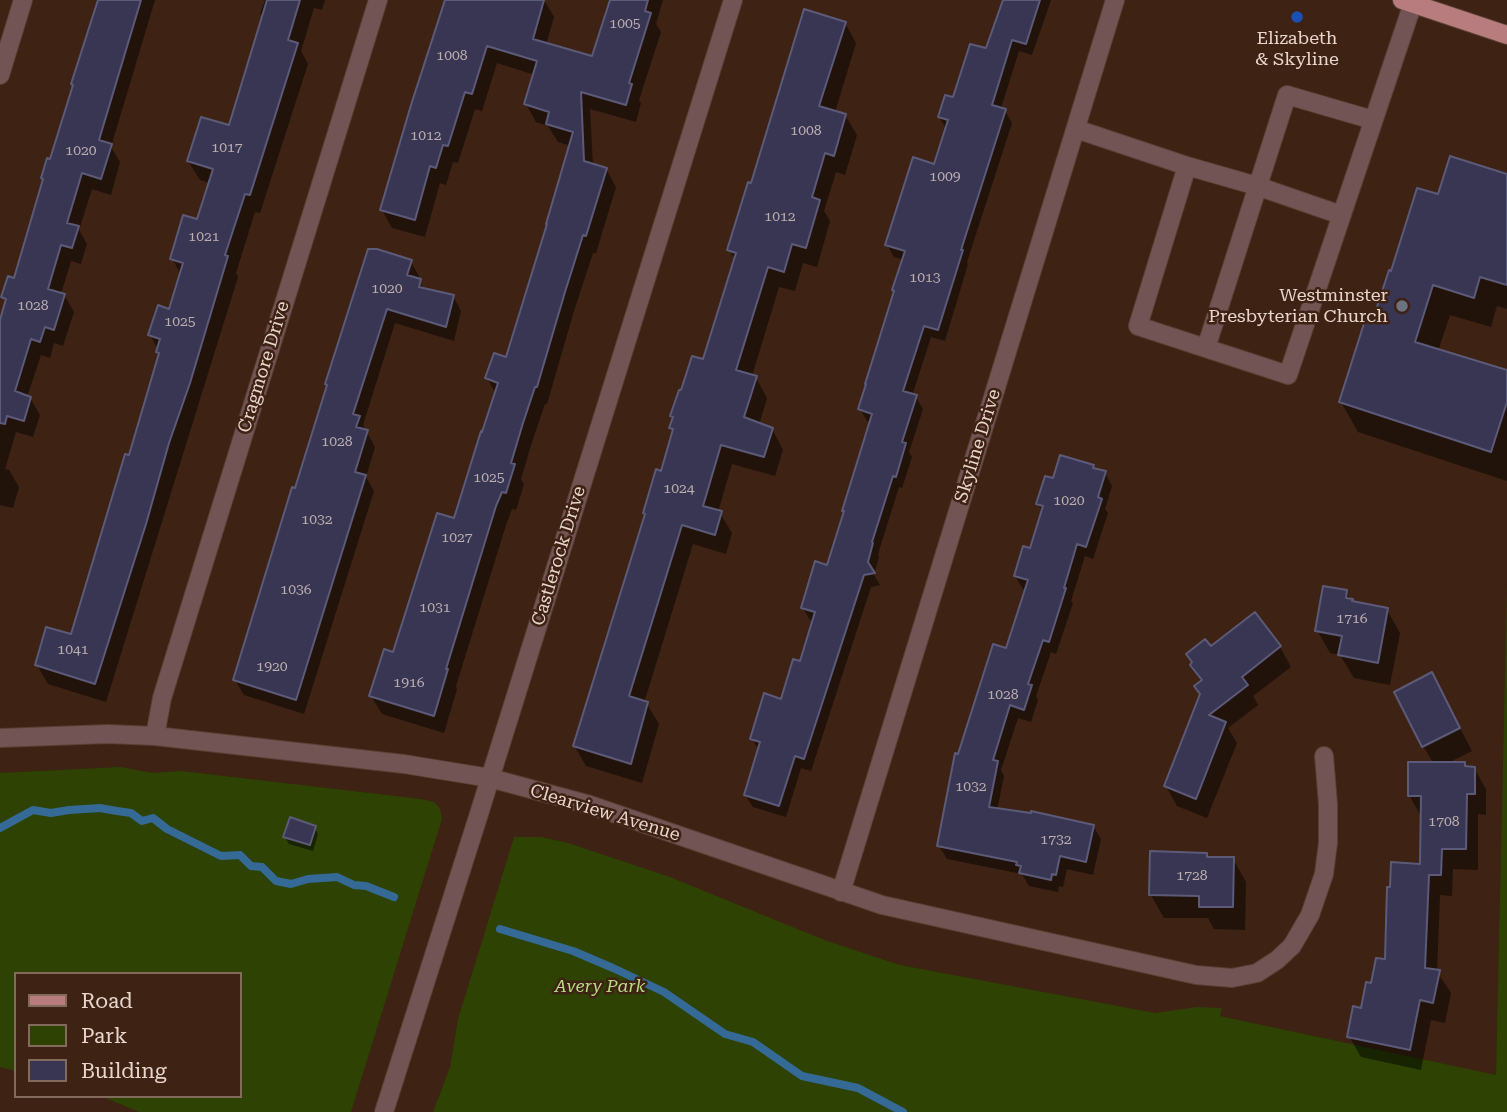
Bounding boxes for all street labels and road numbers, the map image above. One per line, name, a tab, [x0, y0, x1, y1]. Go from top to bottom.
street label: Cragmore Drive	[234, 299, 294, 435]
street label: Skyline Drive	[951, 387, 1005, 505]
street label: Castlerock Drive	[528, 484, 590, 628]
street label: Clearview Avenue	[527, 780, 683, 846]

